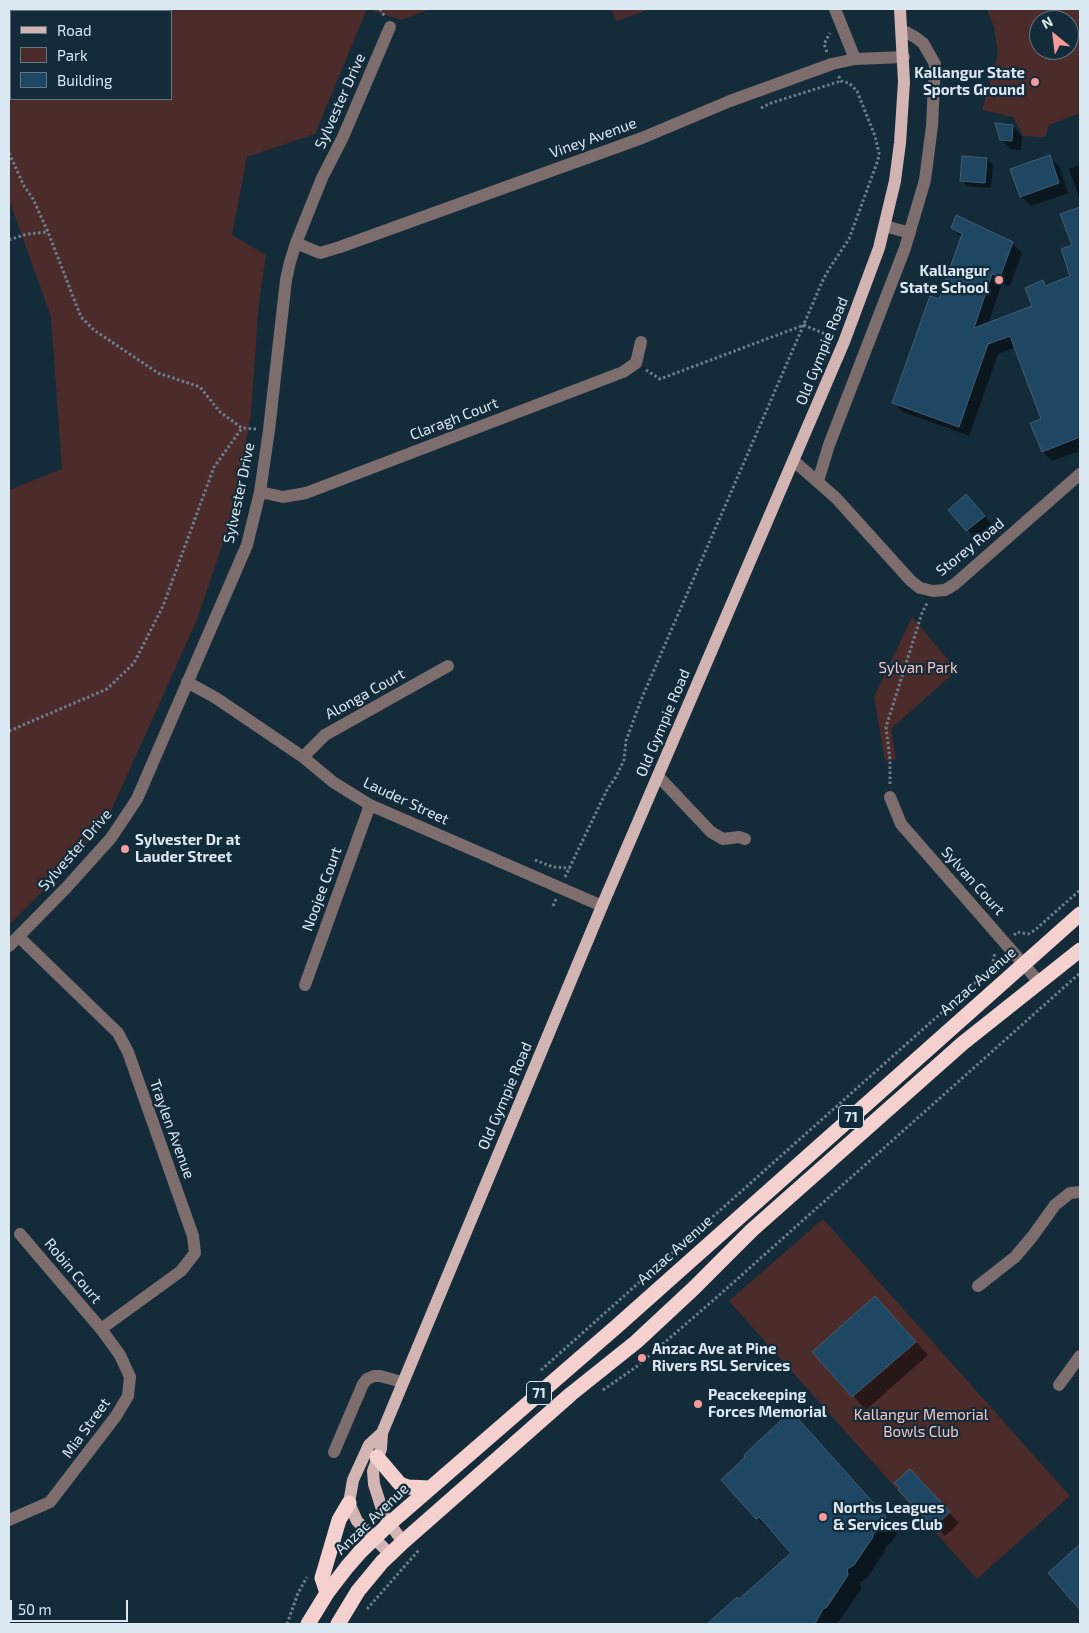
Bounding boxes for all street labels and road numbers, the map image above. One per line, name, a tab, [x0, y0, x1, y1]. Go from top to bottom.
street label: Sylvester Drive	[311, 50, 369, 152]
street label: Viney Avenue	[547, 114, 639, 162]
street label: Old Gympie Road	[792, 294, 852, 408]
street label: Claragh Court	[407, 394, 501, 444]
street label: Sylvester Drive	[220, 441, 258, 545]
street label: Storey Road	[932, 514, 1008, 580]
street label: Alonga Court	[322, 665, 408, 723]
street label: Old Gympie Road	[632, 666, 694, 780]
street label: Lauder Street	[360, 773, 452, 829]
street label: Sylvester Drive	[35, 805, 115, 895]
street label: Sylvan Court	[938, 843, 1008, 919]
street label: Noojee Court	[298, 844, 346, 934]
street label: Anzac Avenue	[936, 943, 1020, 1019]
street label: Old Gympie Road	[474, 1039, 536, 1153]
street label: Traylen Avenue	[146, 1077, 198, 1181]
road number: 71	[838, 1106, 864, 1128]
street label: Anzac Avenue	[634, 1212, 716, 1288]
street label: Robin Court	[41, 1235, 105, 1307]
road number: 71	[526, 1382, 552, 1405]
street label: Mia Street	[58, 1394, 114, 1462]
street label: Anzac Avenue	[332, 1480, 412, 1558]

